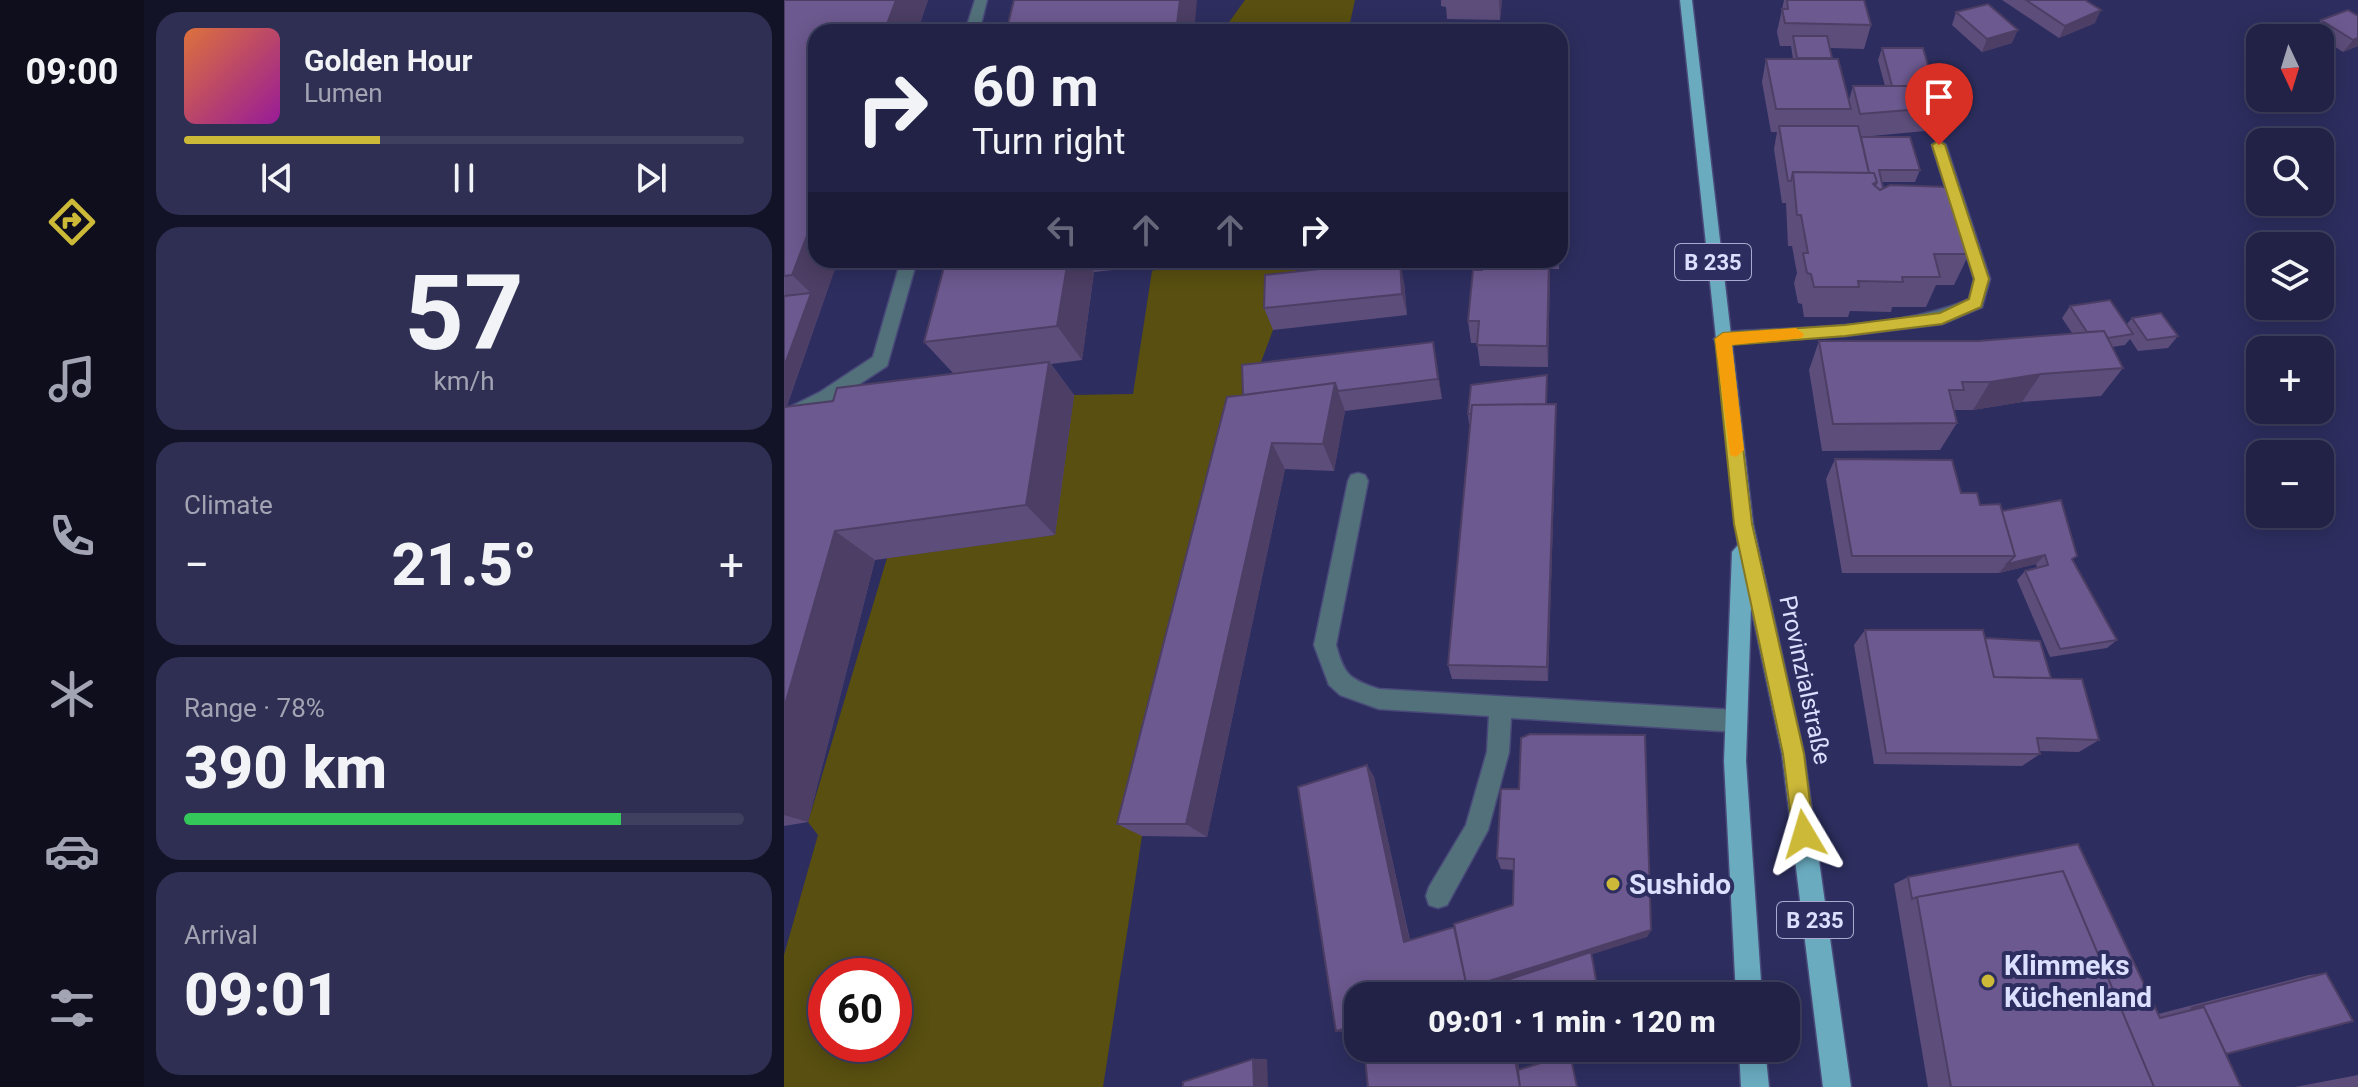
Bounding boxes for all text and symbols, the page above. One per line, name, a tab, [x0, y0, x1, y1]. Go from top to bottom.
north arrow	[2246, 24, 2334, 112]
map controls	[2246, 24, 2334, 528]
text: Golden Hour	[304, 43, 473, 78]
text: 09:00	[26, 51, 118, 93]
text: 60 m	[972, 54, 1099, 120]
icon: right	[840, 56, 944, 160]
pin	[1905, 63, 1973, 145]
icon: arrive	[1917, 75, 1961, 119]
text: Lumen	[304, 78, 383, 108]
text: Turn right	[972, 121, 1125, 163]
button: search	[2246, 128, 2334, 216]
icon: previous	[255, 156, 299, 200]
icon: pause	[442, 156, 486, 200]
icon: next	[629, 156, 673, 200]
icon: directions	[44, 194, 100, 250]
icon: left	[1040, 208, 1084, 252]
icon: ahead	[1124, 208, 1168, 252]
icon: ahead	[1208, 208, 1252, 252]
icon: right	[1292, 208, 1336, 252]
button: layers	[2246, 232, 2334, 320]
road number: B 235	[1675, 244, 1751, 280]
text: 57	[404, 253, 524, 374]
button: +	[2246, 336, 2334, 424]
icon: music	[44, 351, 100, 407]
text: km/h	[433, 366, 495, 396]
button: −	[2246, 440, 2334, 528]
text: Climate	[184, 490, 273, 520]
icon: phone	[44, 508, 100, 564]
text: 21.5°	[392, 529, 537, 600]
text: −	[184, 539, 209, 591]
text: +	[719, 539, 744, 591]
street label: Provinzialstraße	[1773, 593, 1837, 767]
icon: climate	[44, 666, 100, 722]
text: Range · 78%	[184, 693, 325, 723]
text: 390 km	[184, 732, 387, 803]
position arrow	[1762, 792, 1846, 876]
icon: car	[44, 823, 100, 879]
place label: Sushido	[1629, 868, 1731, 901]
marker: Sushido	[1604, 875, 1622, 893]
road number: B 235	[1777, 902, 1853, 938]
text: Arrival	[184, 920, 258, 950]
place label: Klimmeks Küchenland	[2004, 949, 2152, 1014]
speed limit sign: 60	[808, 958, 912, 1062]
text: 09:01	[184, 959, 340, 1030]
marker: Klimmeks Küchenland	[1979, 972, 1997, 990]
icon: filters	[44, 980, 100, 1036]
text: 09:01 · 1 min · 120 m	[1428, 1004, 1716, 1039]

